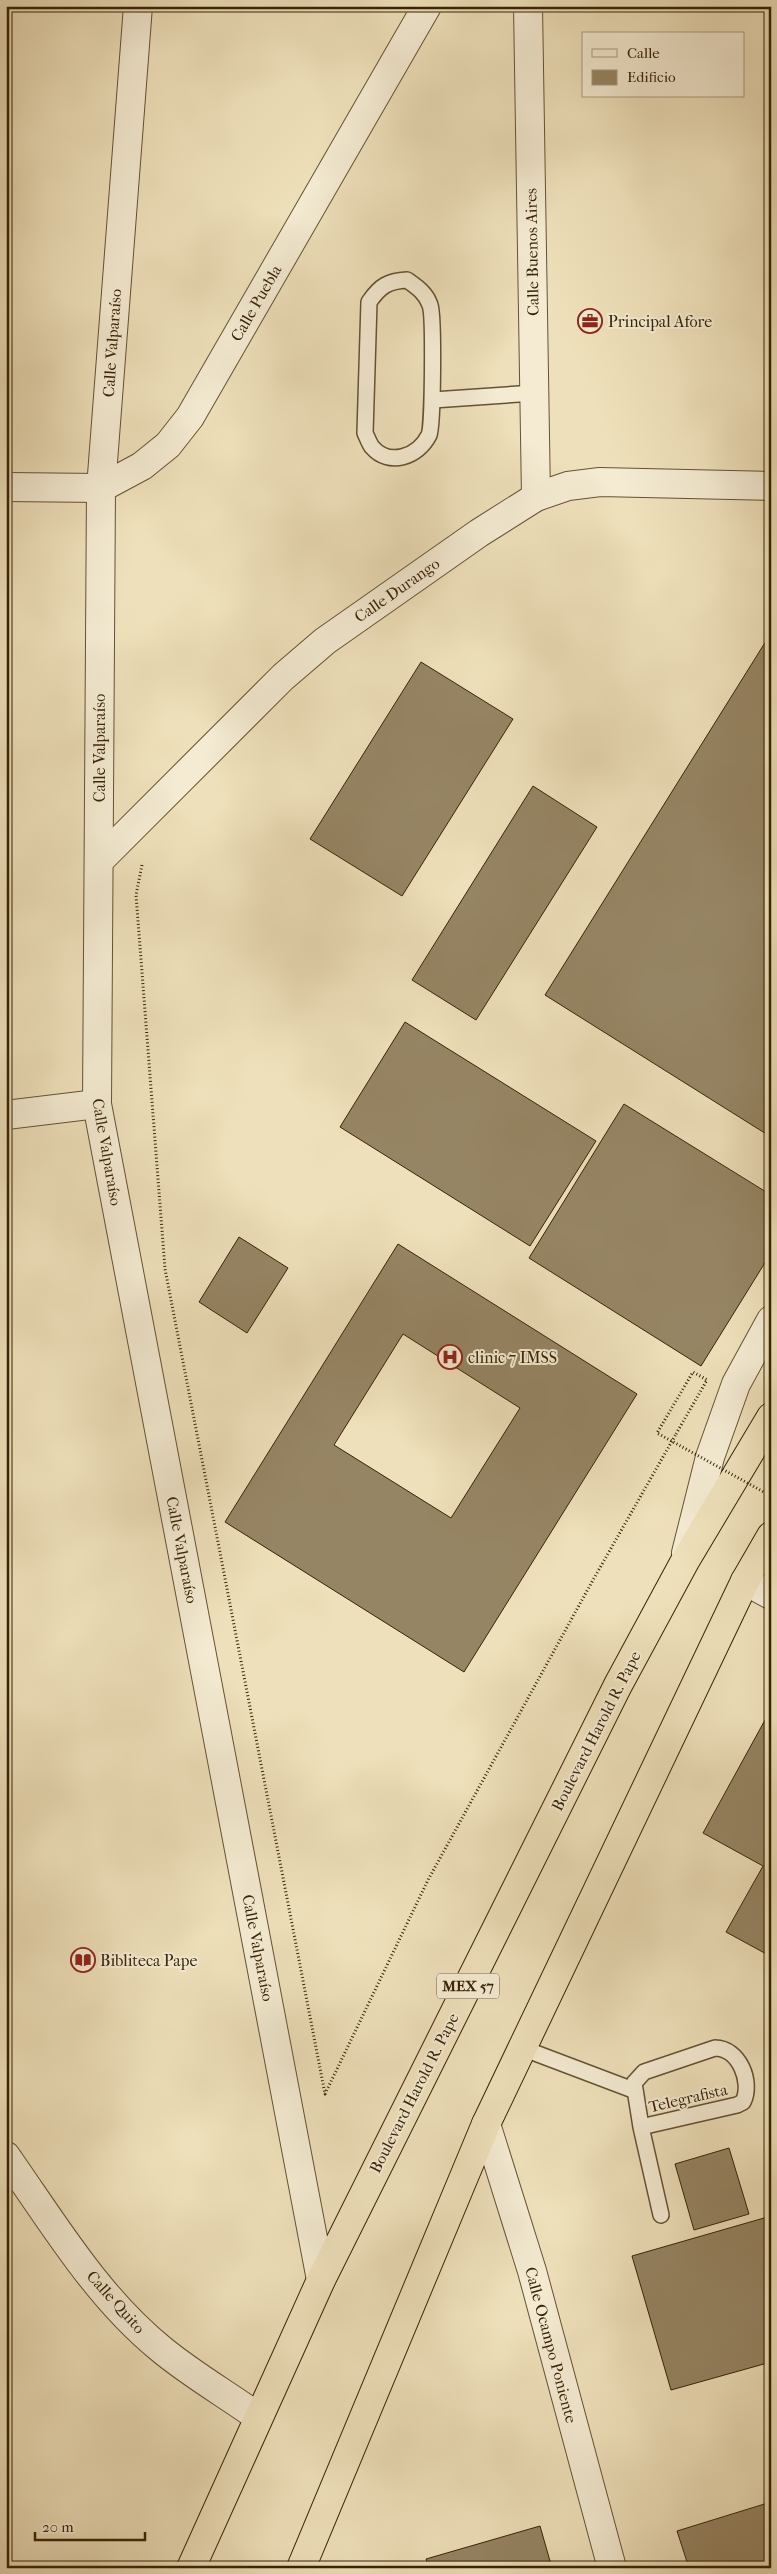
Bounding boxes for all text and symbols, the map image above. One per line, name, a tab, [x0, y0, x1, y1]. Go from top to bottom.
legend	[582, 32, 744, 98]
text: Calle	[627, 44, 660, 62]
text: Edificio	[627, 68, 676, 86]
street label: Calle Buenos Aires	[521, 188, 543, 316]
street label: Calle Puebla	[227, 261, 286, 344]
street label: Calle Valparaíso	[99, 288, 125, 398]
office icon: Principal Afore	[577, 308, 603, 334]
place label: Principal Afore	[608, 312, 712, 331]
street label: Calle Durango	[351, 554, 443, 626]
street label: Calle Valparaíso	[90, 694, 109, 802]
street label: Calle Valparaíso	[88, 1097, 126, 1207]
hospital icon: clinic 7 IMSS	[437, 1344, 463, 1370]
place label: clinic 7 IMSS	[468, 1348, 557, 1367]
street label: Calle Valparaíso	[162, 1495, 202, 1605]
street label: Boulevard Harold R. Pape	[547, 1648, 645, 1814]
street label: Calle Valparaíso	[238, 1893, 278, 2003]
library icon: Bibliteca Pape	[70, 1947, 96, 1973]
place label: Bibliteca Pape	[100, 1951, 197, 1970]
road number: MEX 57	[437, 1974, 499, 1998]
street label: Boulevard Harold R. Pape	[365, 2010, 463, 2176]
street label: Telegrafista	[647, 2080, 730, 2116]
street label: Calle Ocampo Poniente	[521, 2265, 581, 2425]
street label: Calle Quito	[83, 2267, 149, 2337]
scale bar	[35, 2509, 145, 2541]
text: 20 m	[42, 2518, 74, 2536]

